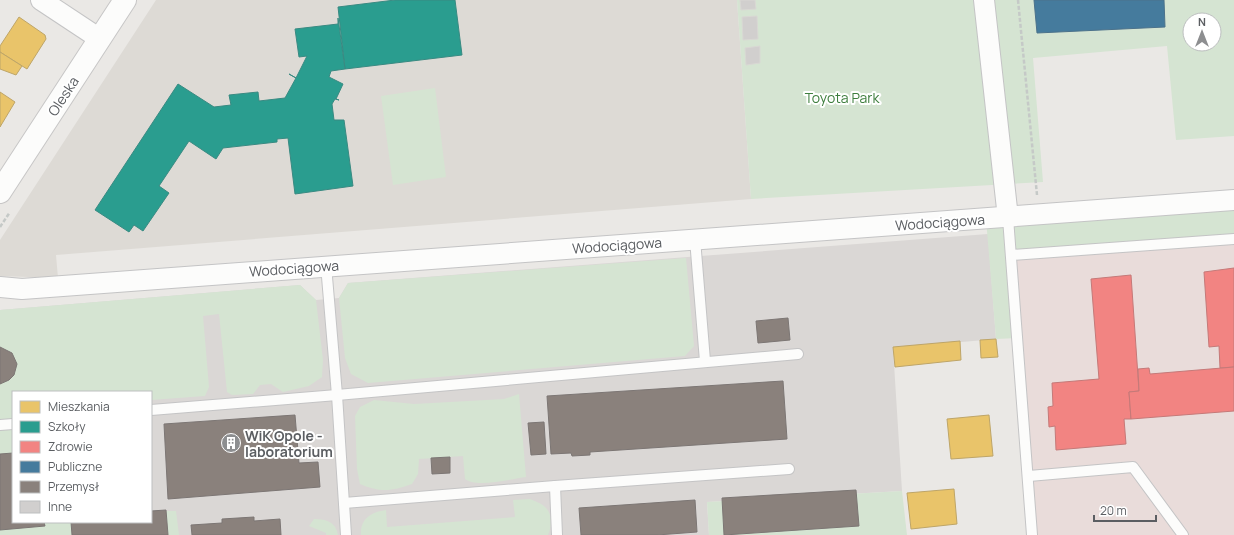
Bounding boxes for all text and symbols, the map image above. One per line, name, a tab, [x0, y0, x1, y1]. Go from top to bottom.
north arrow	[1182, 12, 1222, 52]
text: N	[1198, 14, 1206, 29]
street label: Oleska	[43, 73, 83, 119]
park label: Toyota Park	[805, 88, 880, 107]
street label: Wodociągowa	[894, 209, 986, 235]
street label: Wodociągowa	[571, 232, 663, 258]
street label: Wodociągowa	[248, 255, 340, 281]
legend	[12, 391, 152, 523]
text: Mieszkania	[48, 398, 110, 415]
text: Szkoły	[48, 418, 86, 435]
place label: WiK Opole - laboratorium	[245, 426, 333, 461]
building icon: WiK Opole - laboratorium	[220, 432, 242, 454]
text: Zdrowie	[48, 438, 93, 455]
text: Publiczne	[48, 458, 102, 475]
text: Przemysł	[48, 478, 100, 495]
scale bar	[1094, 497, 1156, 523]
text: Inne	[48, 498, 72, 515]
text: 20 m	[1100, 502, 1127, 519]

